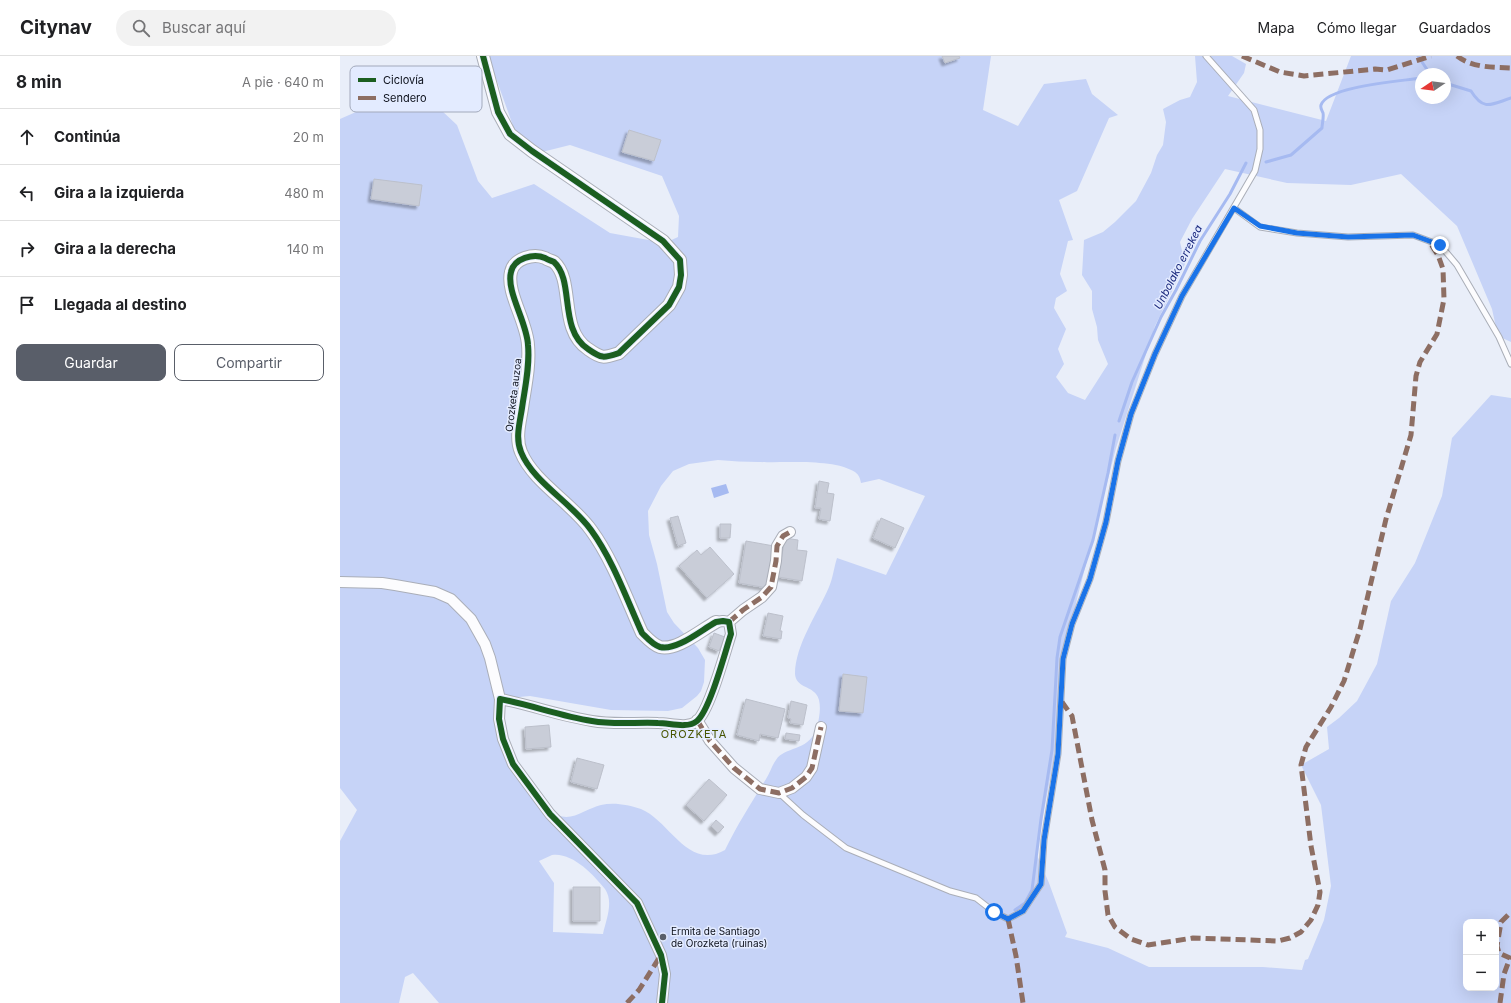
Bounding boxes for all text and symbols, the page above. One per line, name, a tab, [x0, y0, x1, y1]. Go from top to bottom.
search box	[116, 10, 396, 46]
text: Citynav	[20, 16, 92, 39]
icon: search	[130, 17, 152, 39]
text: Buscar aquí	[162, 18, 246, 37]
text: Mapa	[1258, 19, 1295, 36]
text: Cómo llegar	[1317, 19, 1397, 36]
text: Guardados	[1419, 19, 1491, 36]
legend	[350, 66, 482, 112]
north arrow	[1415, 68, 1451, 104]
text: 8 min	[16, 72, 62, 92]
text: Ciclovía	[383, 73, 424, 87]
text: A pie · 640 m	[242, 74, 324, 90]
text: Sendero	[383, 91, 427, 105]
icon: ahead	[16, 126, 38, 148]
text: Continúa	[54, 127, 121, 146]
text: 20 m	[293, 129, 324, 145]
icon: left	[16, 182, 38, 204]
text: Gira a la izquierda	[54, 183, 184, 202]
text: 480 m	[284, 185, 324, 201]
water label: Unbolako errekea	[1151, 222, 1205, 312]
route end	[1431, 236, 1449, 254]
icon: right	[16, 238, 38, 260]
text: Gira a la derecha	[54, 239, 176, 258]
text: 140 m	[287, 241, 324, 257]
icon: arrive	[16, 294, 38, 316]
text: Llegada al destino	[54, 295, 187, 314]
button: Guardar	[16, 344, 166, 381]
button: Compartir	[174, 344, 324, 381]
street label: Orozketa auzoa	[503, 358, 523, 432]
district label: OROZKETA	[661, 727, 727, 741]
route start	[985, 903, 1003, 921]
map controls	[1463, 919, 1499, 991]
button: +	[1463, 919, 1499, 955]
place label: Ermita de Santiago de Orozketa (ruinas)	[671, 925, 767, 949]
marker: Ermita de Santiago de Orozketa (ruinas)	[658, 932, 668, 942]
button: −	[1463, 955, 1499, 991]

